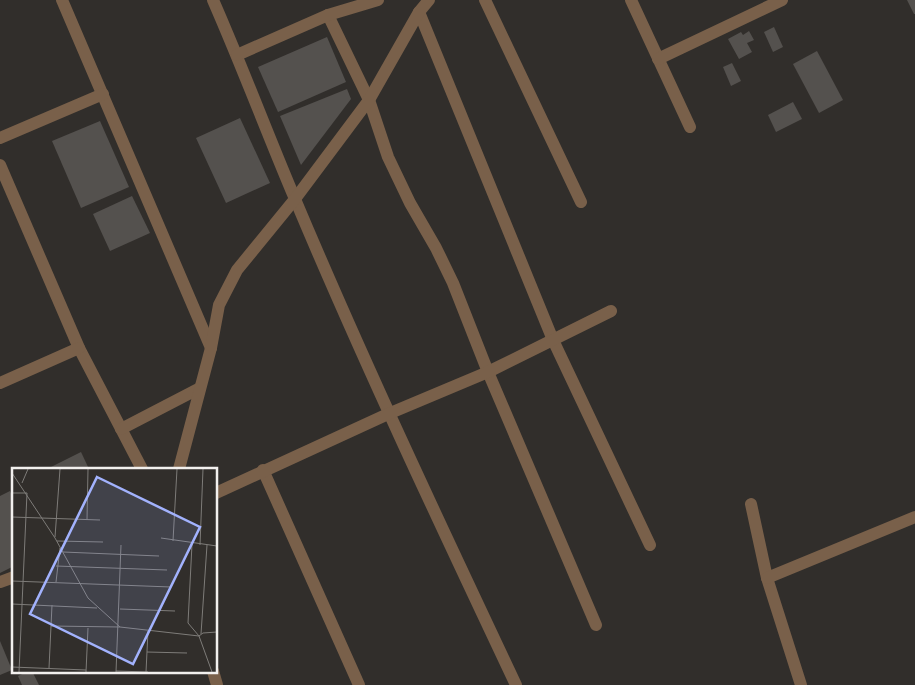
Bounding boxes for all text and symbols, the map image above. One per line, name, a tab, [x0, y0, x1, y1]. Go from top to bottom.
inset map	[12, 468, 218, 672]

